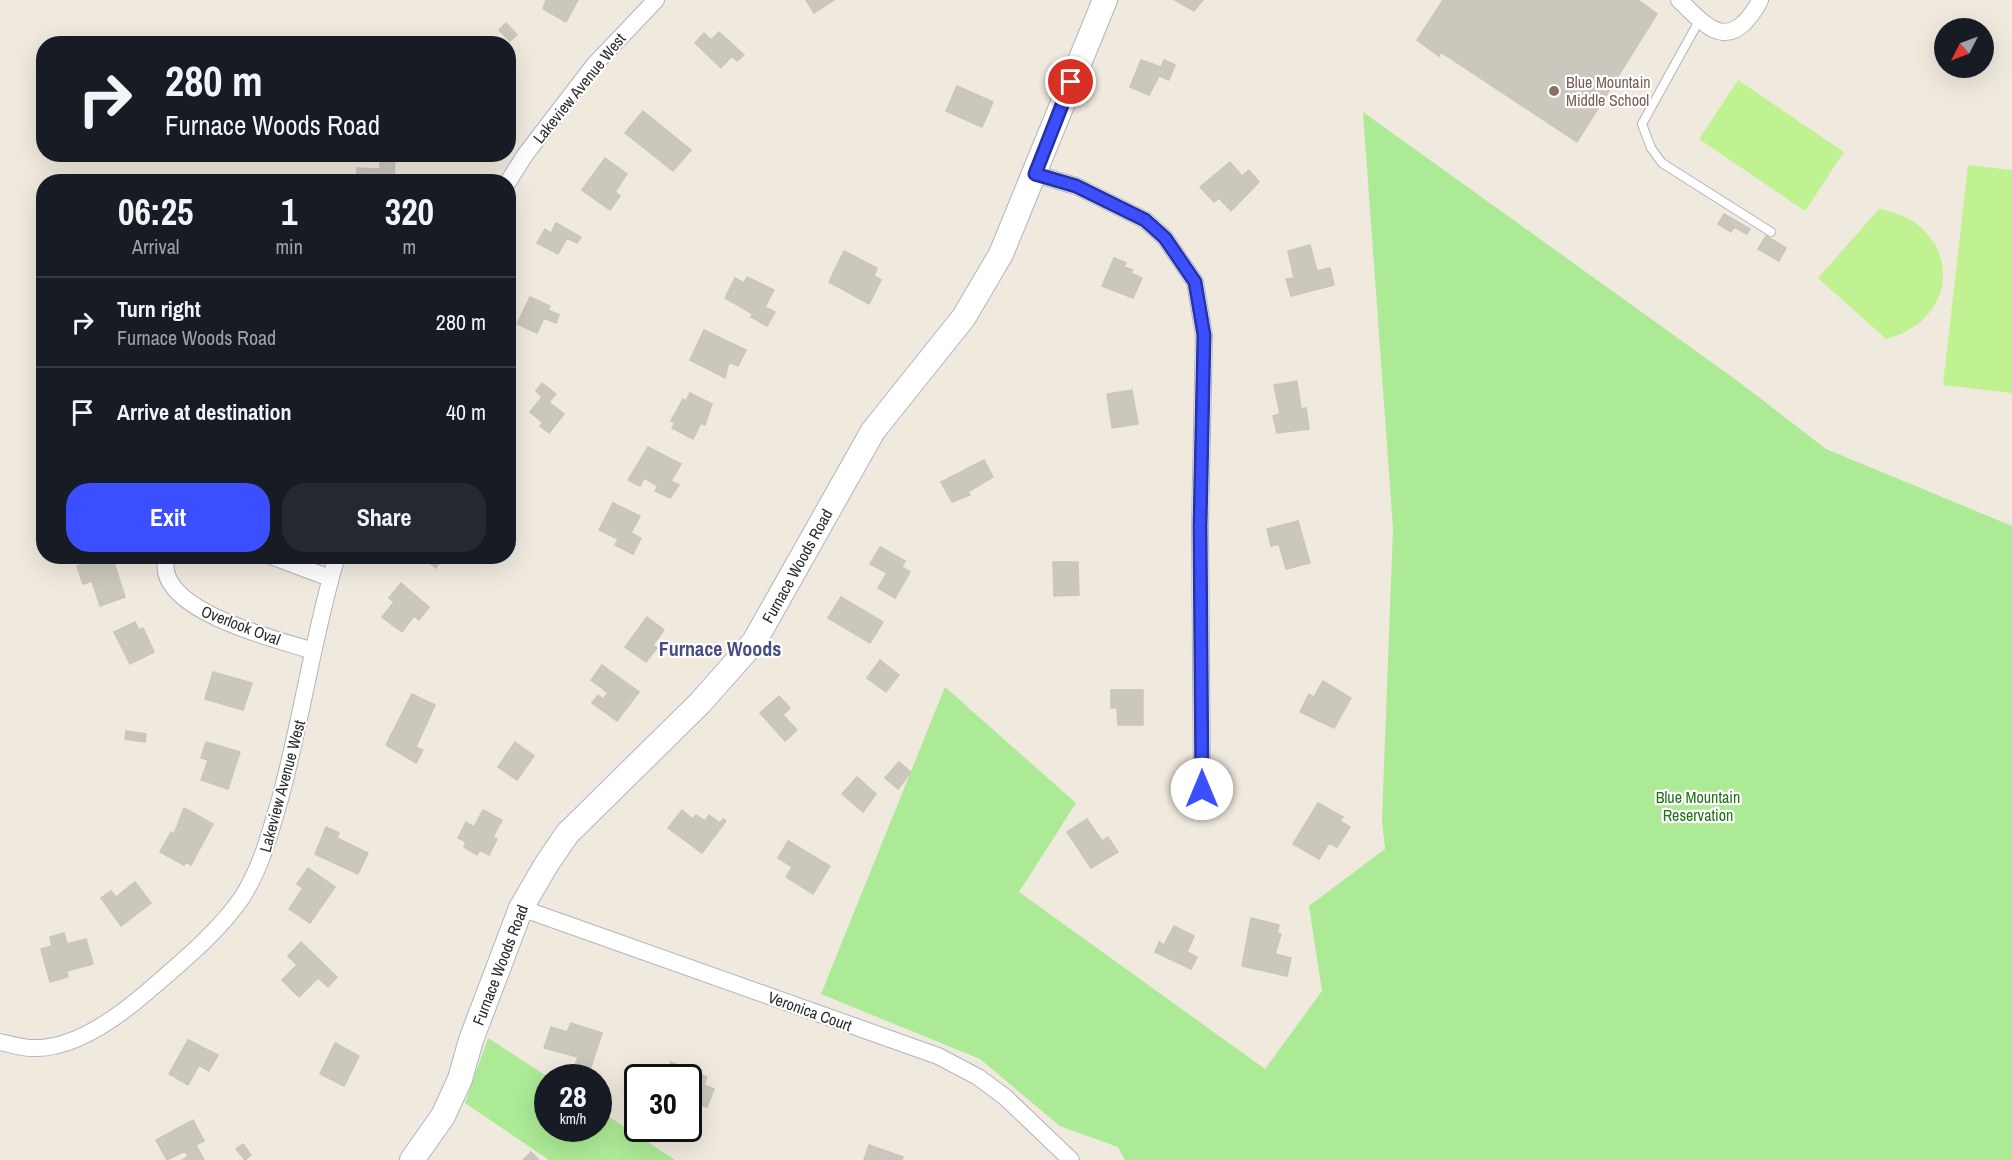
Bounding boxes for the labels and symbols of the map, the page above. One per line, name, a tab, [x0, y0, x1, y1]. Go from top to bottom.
north arrow	[1934, 18, 1994, 78]
street label: Lakeview Avenue West	[528, 28, 631, 148]
pin	[1045, 56, 1096, 107]
place label: Blue Mountain Middle School	[1566, 71, 1651, 111]
marker: Blue Mountain Middle School	[1547, 84, 1561, 98]
street label: Furnace Woods Road	[756, 505, 838, 627]
street label: Overlook Oval	[198, 600, 284, 650]
district label: Furnace Woods	[659, 635, 781, 662]
street label: Lakeview Avenue West	[254, 717, 310, 854]
position arrow	[1170, 757, 1234, 821]
park label: Blue Mountain Reservation	[1656, 786, 1740, 826]
street label: Furnace Woods Road	[467, 902, 533, 1028]
street label: Veronica Court	[765, 986, 855, 1036]
speed limit sign: 30	[624, 1064, 702, 1142]

